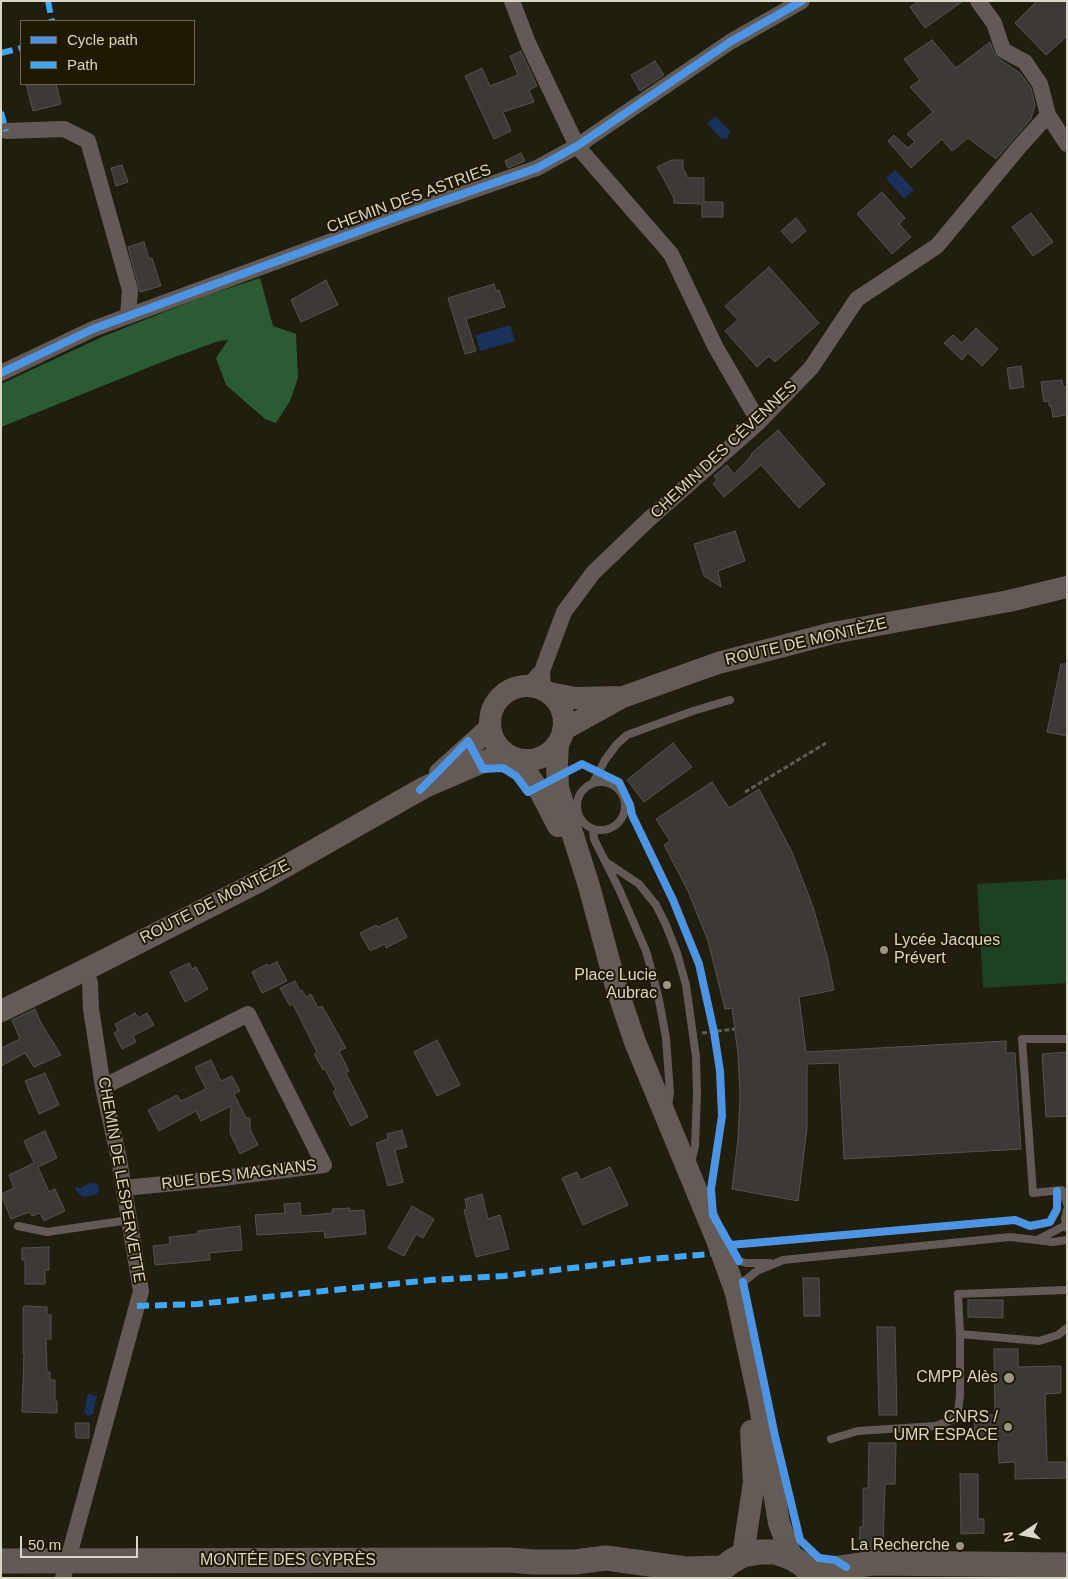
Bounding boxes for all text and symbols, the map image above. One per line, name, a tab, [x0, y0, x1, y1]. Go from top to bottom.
legend	[20, 20, 195, 85]
text: Cycle path	[67, 31, 138, 48]
text: Path	[67, 56, 98, 73]
street label: CHEMIN DES ASTRIES	[324, 160, 494, 238]
street label: CHEMIN DES CÉVENNES	[647, 377, 801, 523]
street label: ROUTE DE MONTÈZE	[723, 614, 889, 670]
street label: ROUTE DE MONTÈZE	[137, 856, 293, 948]
place label: Lycée Jacques Prévert	[894, 931, 1000, 969]
marker: Lycée Jacques Prévert	[878, 944, 890, 956]
place label: Place Lucie Aubrac	[574, 966, 657, 1004]
marker: Place Lucie Aubrac	[661, 979, 673, 991]
street label: CHEMIN DE LESPERVETTE	[93, 1076, 149, 1284]
street label: RUE DES MAGNANS	[160, 1156, 318, 1194]
place label: CMPP Alès	[916, 1368, 998, 1388]
marker: CMPP Alès	[1002, 1371, 1016, 1385]
place label: CNRS / UMR ESPACE	[893, 1408, 998, 1446]
marker: CNRS / UMR ESPACE	[1002, 1421, 1014, 1433]
north arrow	[998, 1509, 1048, 1559]
scale bar	[22, 1526, 140, 1558]
text: N	[999, 1530, 1017, 1543]
text: 50 m	[28, 1536, 61, 1553]
place label: La Recherche	[850, 1536, 950, 1556]
marker: La Recherche	[954, 1540, 966, 1552]
street label: MONTÉE DES CYPRÈS	[200, 1551, 376, 1571]

